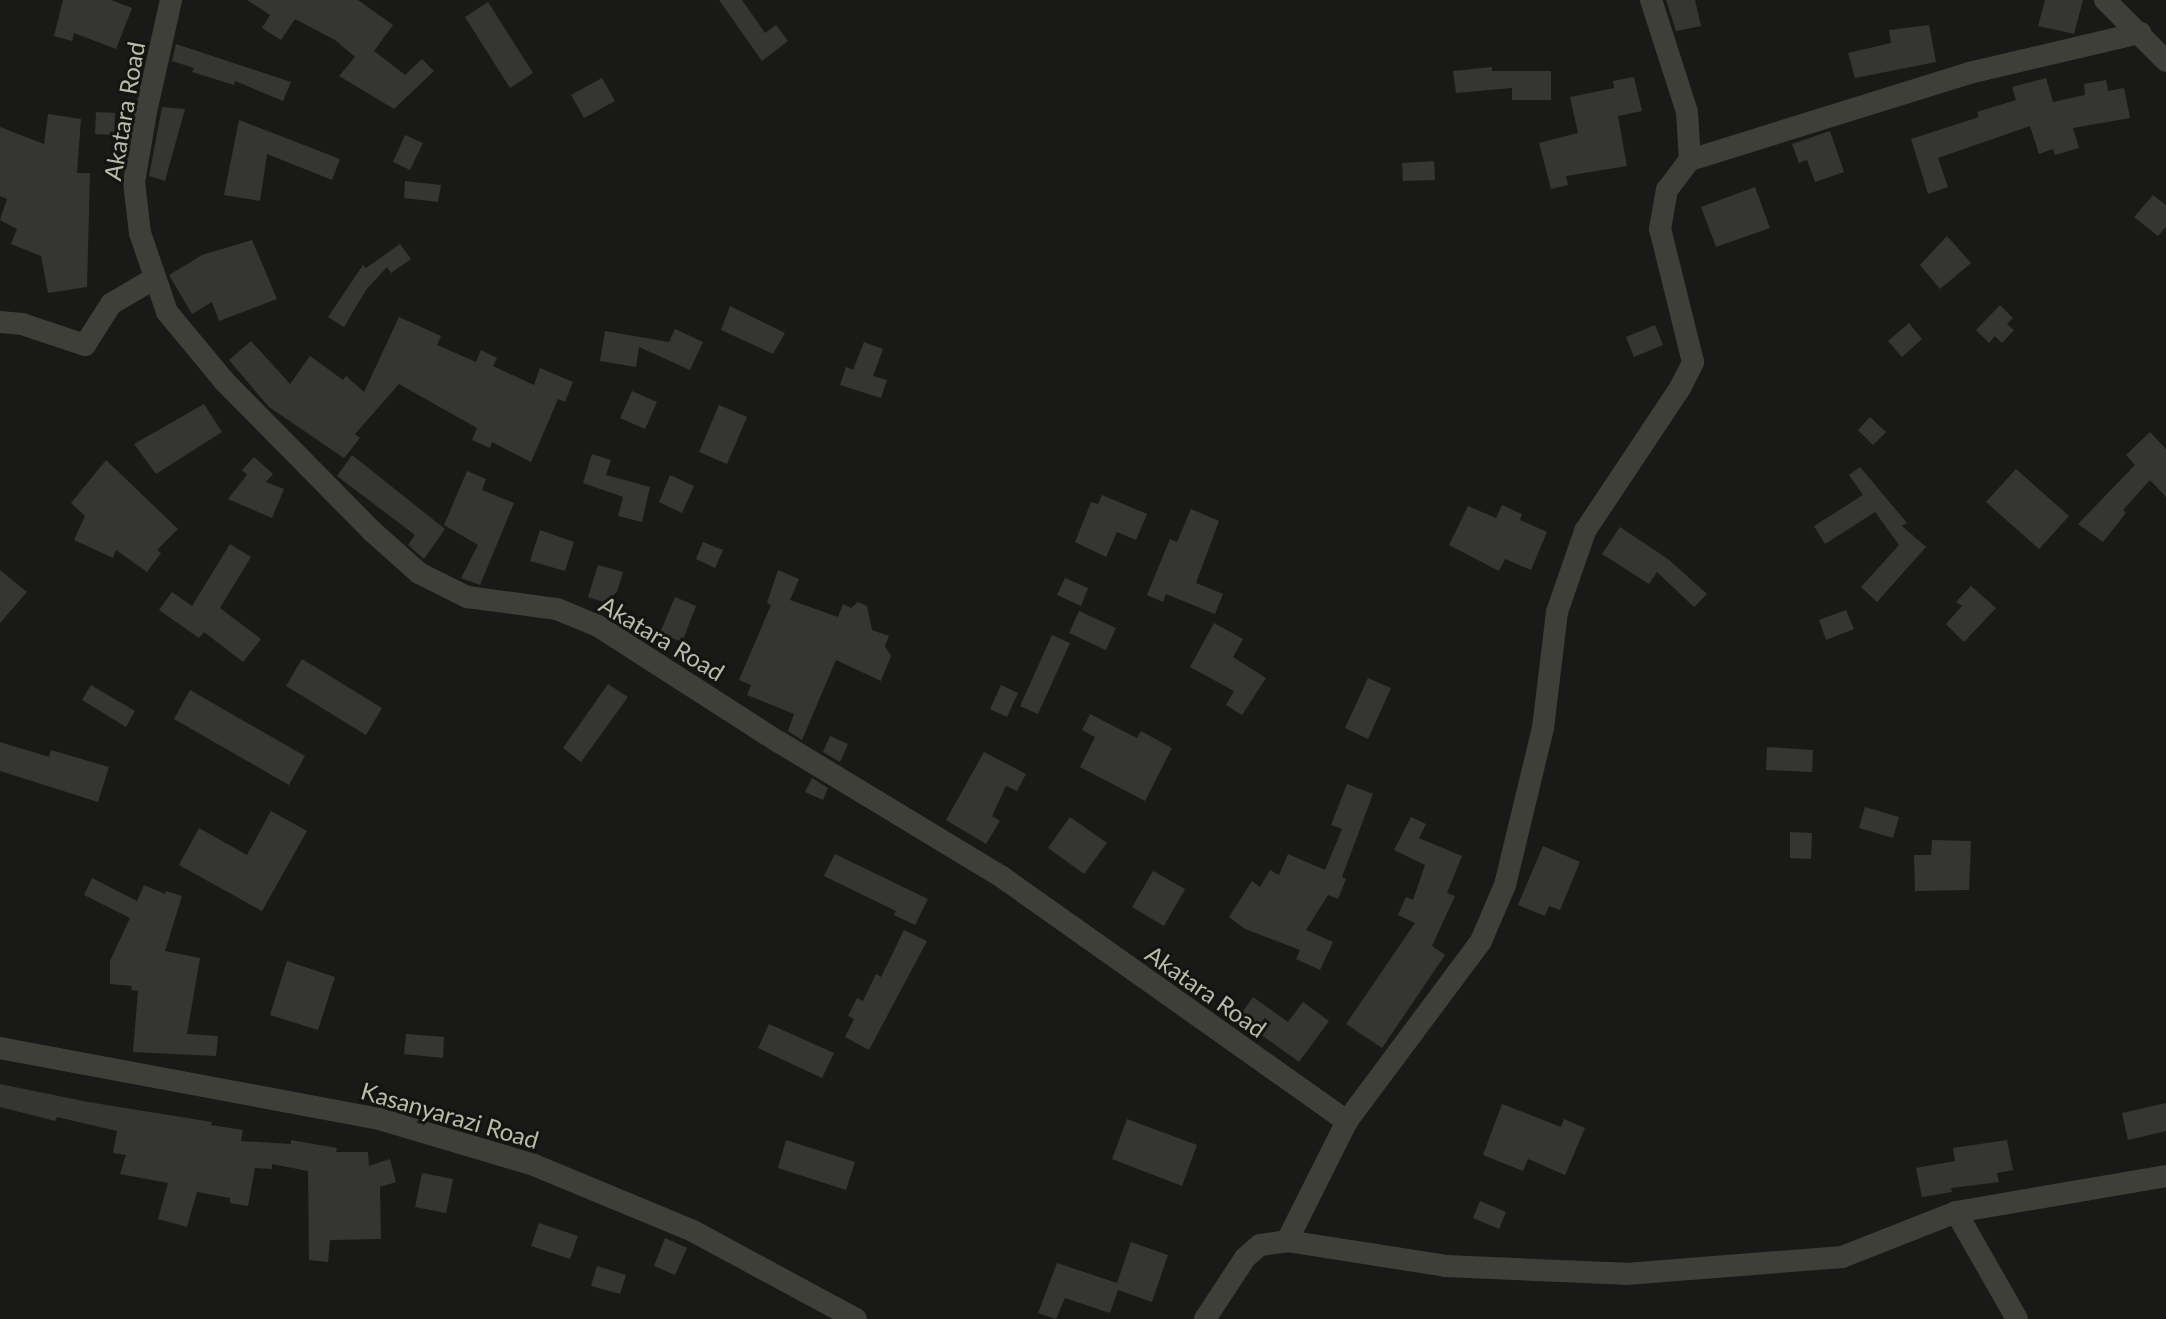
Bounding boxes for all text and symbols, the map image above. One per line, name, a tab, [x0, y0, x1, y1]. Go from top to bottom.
street label: Akatara Road	[98, 39, 150, 183]
street label: Akatara Road	[594, 589, 730, 687]
street label: Akatara Road	[1140, 939, 1272, 1043]
street label: Kasanyarazi Road	[358, 1076, 542, 1154]

